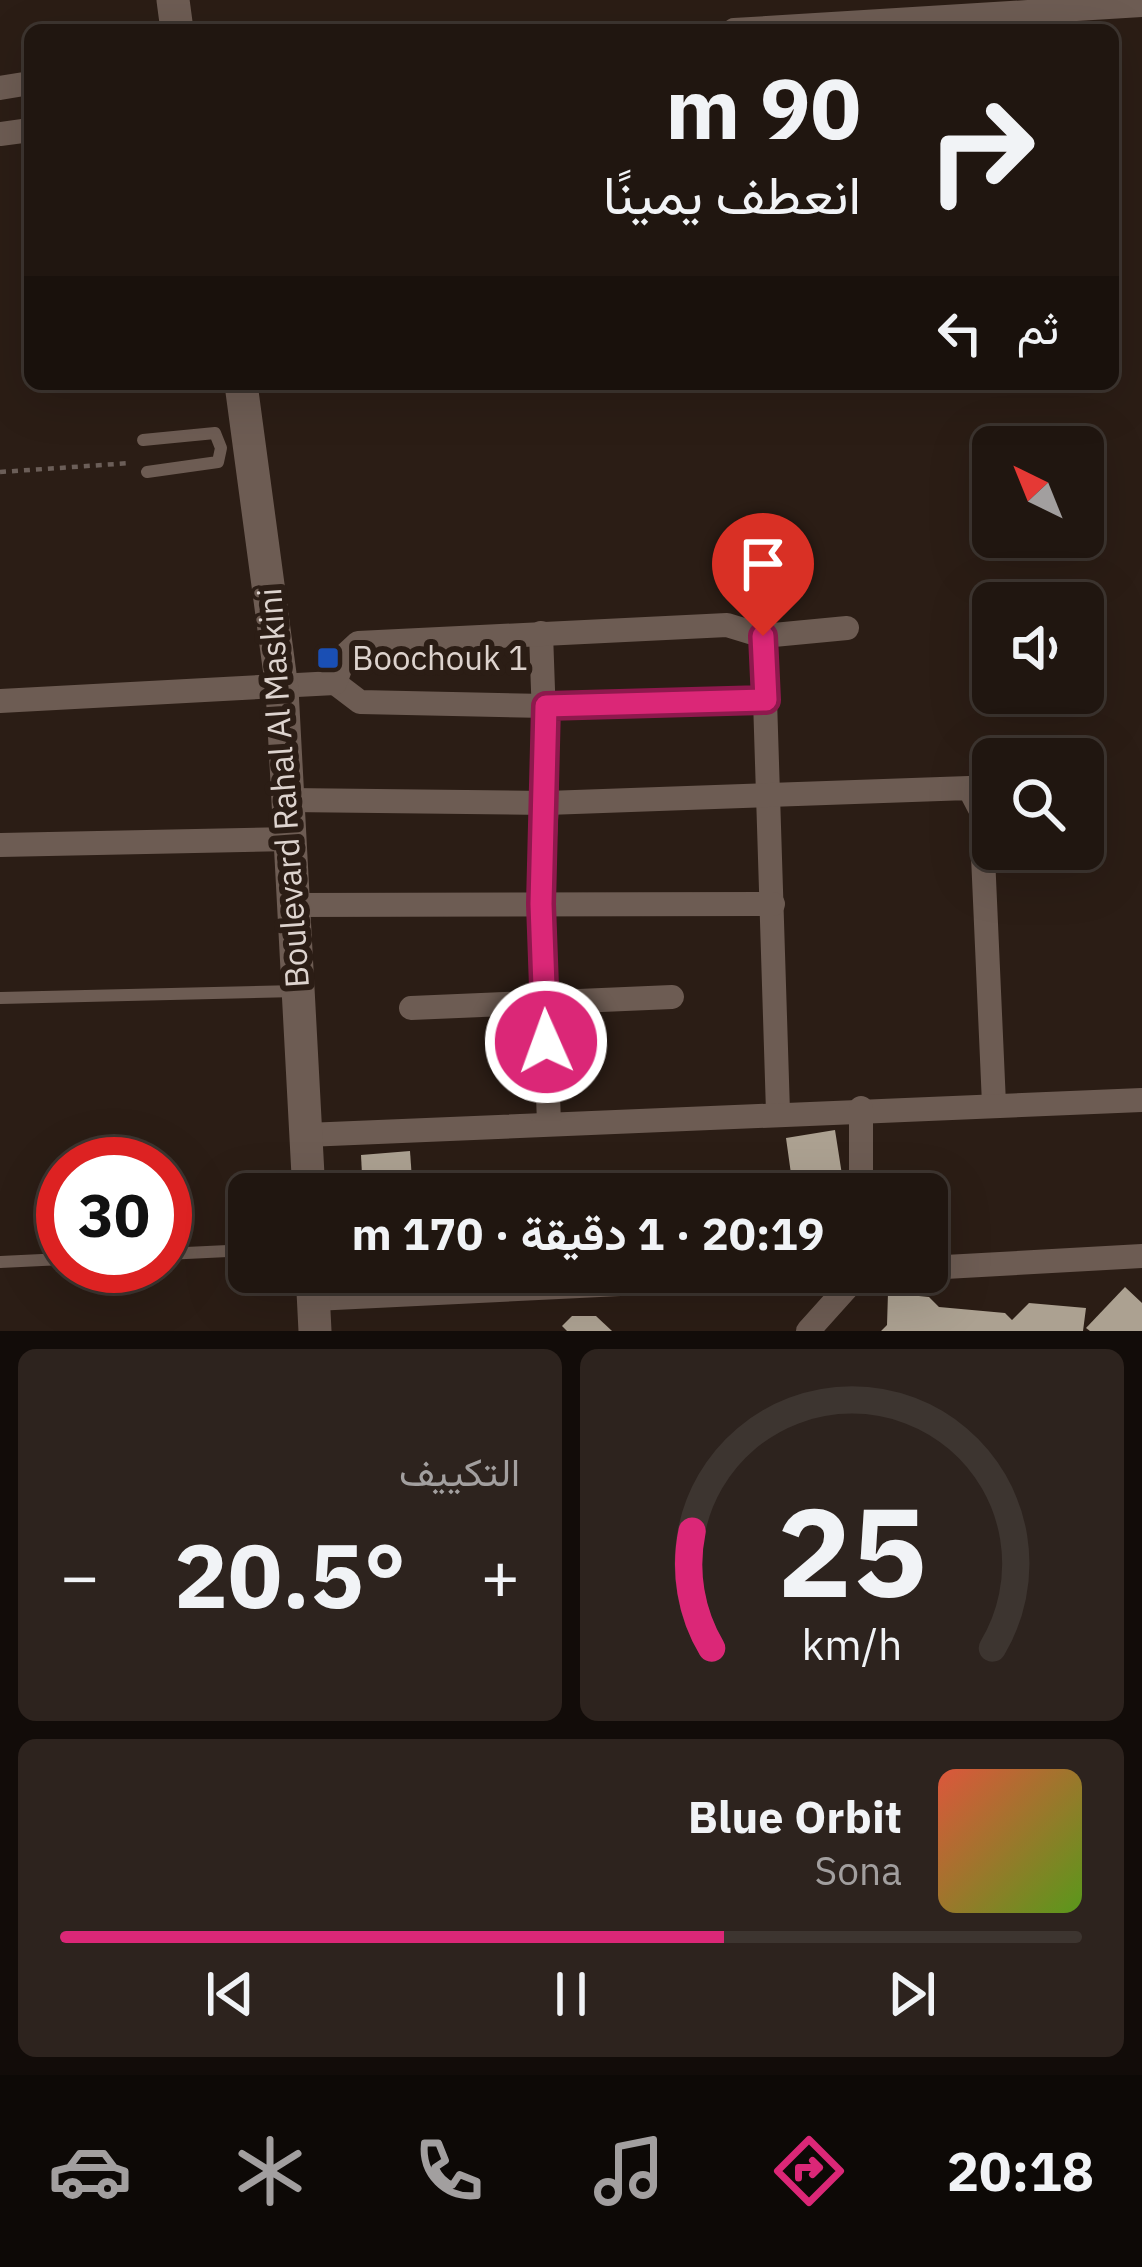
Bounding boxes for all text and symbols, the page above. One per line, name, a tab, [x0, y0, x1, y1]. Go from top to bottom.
text: 90 m	[665, 53, 861, 162]
icon: right	[903, 72, 1059, 228]
text: انعطف يمينًا	[603, 159, 861, 229]
text: ثم	[1017, 298, 1059, 356]
icon: left	[927, 300, 993, 366]
north arrow	[972, 426, 1104, 558]
map controls	[972, 426, 1104, 870]
pin	[712, 513, 814, 636]
icon: arrive	[730, 531, 796, 597]
button: sound	[972, 582, 1104, 714]
street label: Boulevard Rahal Al Maskini	[247, 587, 318, 989]
place label: Boochouk 1	[352, 636, 528, 679]
marker: Boochouk 1	[315, 645, 341, 671]
button: search	[972, 738, 1104, 870]
position arrow	[483, 979, 609, 1105]
speed limit sign: 30	[36, 1137, 192, 1293]
text: 20:19 · 1 دقيقة · 170 m	[351, 1204, 825, 1262]
text: التكييف	[399, 1446, 520, 1497]
text: 25	[777, 1469, 927, 1631]
text: 20.5°	[174, 1516, 406, 1633]
text: −	[60, 1532, 100, 1618]
text: +	[480, 1532, 520, 1618]
text: km/h	[802, 1616, 902, 1672]
text: Blue Orbit	[688, 1787, 902, 1845]
text: Sona	[815, 1845, 902, 1896]
icon: previous	[197, 1961, 263, 2027]
icon: pause	[538, 1961, 604, 2027]
icon: next	[879, 1961, 945, 2027]
icon: car	[48, 2129, 132, 2213]
icon: climate	[228, 2129, 312, 2213]
icon: phone	[407, 2129, 491, 2213]
icon: music	[587, 2129, 671, 2213]
icon: directions	[767, 2129, 851, 2213]
text: 20:18	[947, 2136, 1094, 2206]

